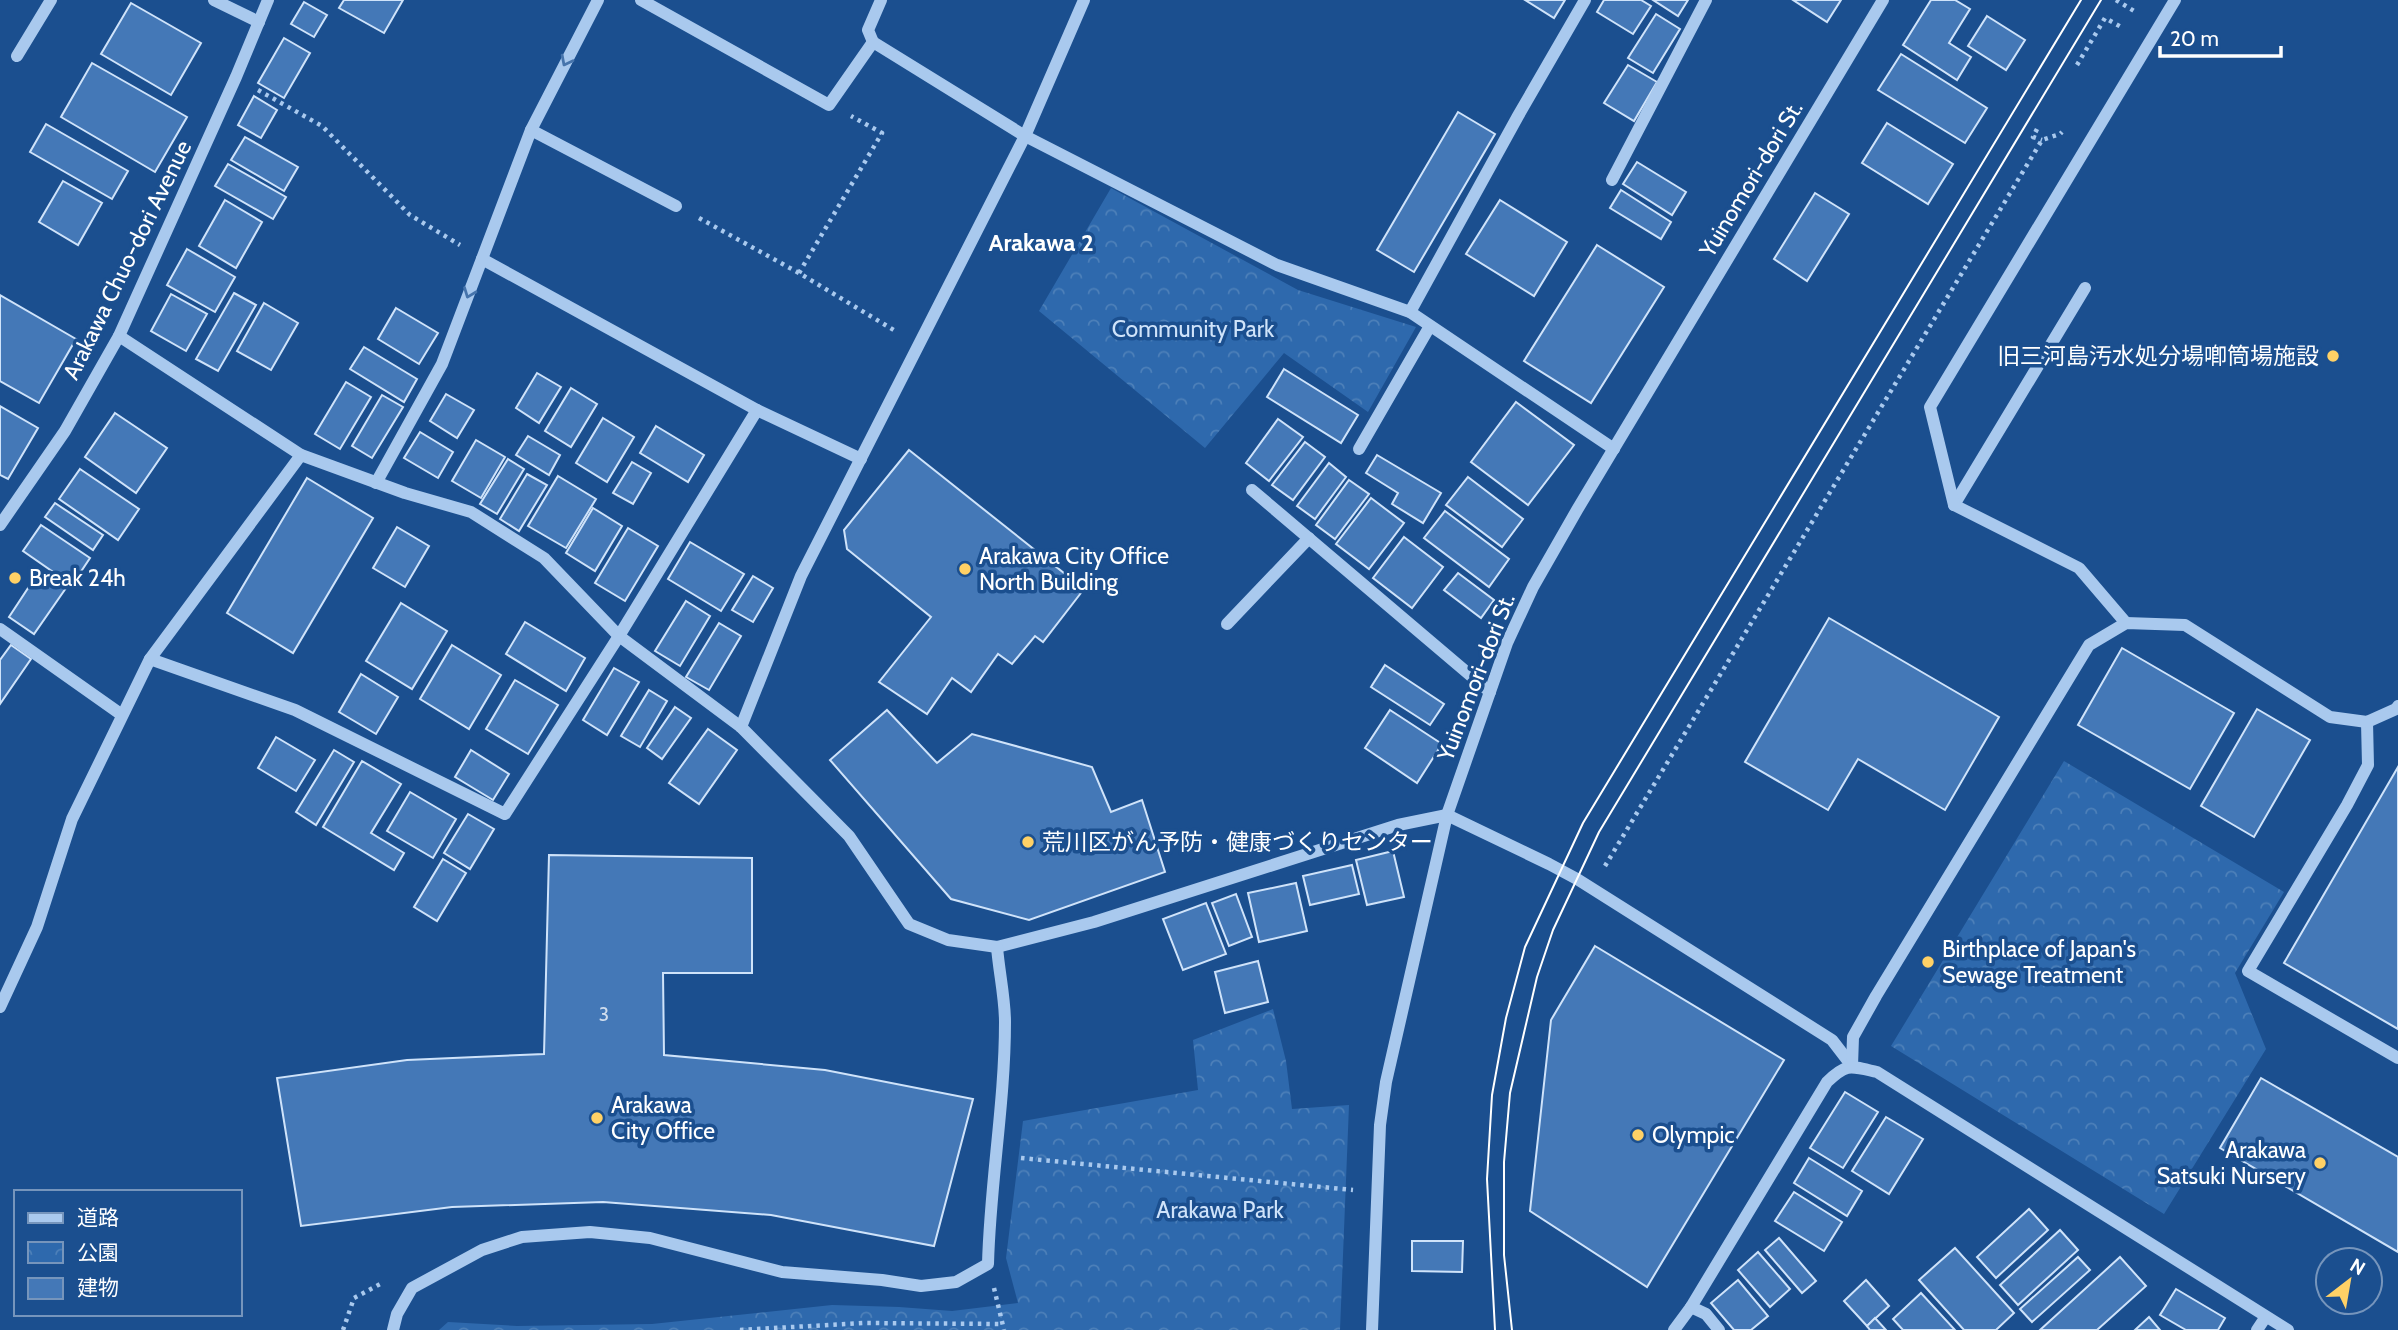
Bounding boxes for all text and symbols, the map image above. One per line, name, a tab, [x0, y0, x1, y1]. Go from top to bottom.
scale bar	[2160, 14, 2281, 58]
text: 20 m	[2170, 26, 2219, 51]
one-way arrow	[561, 54, 575, 66]
street label: Yuinomori-dori St.	[1693, 96, 1809, 263]
street label: Arakawa Chuo-dori Avenue	[57, 136, 197, 384]
district label: Arakawa 2	[988, 228, 1094, 257]
one-way arrow	[463, 286, 477, 298]
park label: Community Park	[1112, 315, 1275, 343]
place label: 旧三河島汚水処分場喞筒場施設	[1997, 342, 2319, 370]
marker: 旧三河島汚水処分場喞筒場施設	[2325, 348, 2341, 364]
place label: Arakawa City Office North Building	[979, 542, 1169, 596]
marker: Arakawa City Office North Building	[957, 561, 973, 577]
place label: Break 24h	[29, 564, 126, 592]
marker: Break 24h	[7, 570, 23, 586]
street label: Yuinomori-dori St.	[1431, 589, 1521, 766]
place label: 荒川区がん予防・健康づくりセンター	[1042, 828, 1433, 856]
marker: 荒川区がん予防・健康づくりセンター	[1020, 834, 1036, 850]
place label: Birthplace of Japan's Sewage Treatment	[1942, 935, 2136, 989]
marker: Birthplace of Japan's Sewage Treatment	[1920, 954, 1936, 970]
house number: 3	[599, 1003, 609, 1026]
place label: Arakawa City Office	[611, 1091, 715, 1145]
marker: Arakawa City Office	[589, 1110, 605, 1126]
place label: Olympic	[1652, 1121, 1735, 1149]
marker: Olympic	[1630, 1127, 1646, 1143]
place label: Arakawa Satsuki Nursery	[2157, 1136, 2306, 1190]
marker: Arakawa Satsuki Nursery	[2312, 1155, 2328, 1171]
legend	[14, 1190, 242, 1316]
park label: Arakawa Park	[1156, 1196, 1284, 1224]
text: 道路	[77, 1205, 119, 1230]
text: 公園	[77, 1240, 119, 1265]
north arrow	[2314, 1246, 2384, 1316]
text: N	[2346, 1254, 2369, 1280]
text: 建物	[77, 1275, 119, 1300]

